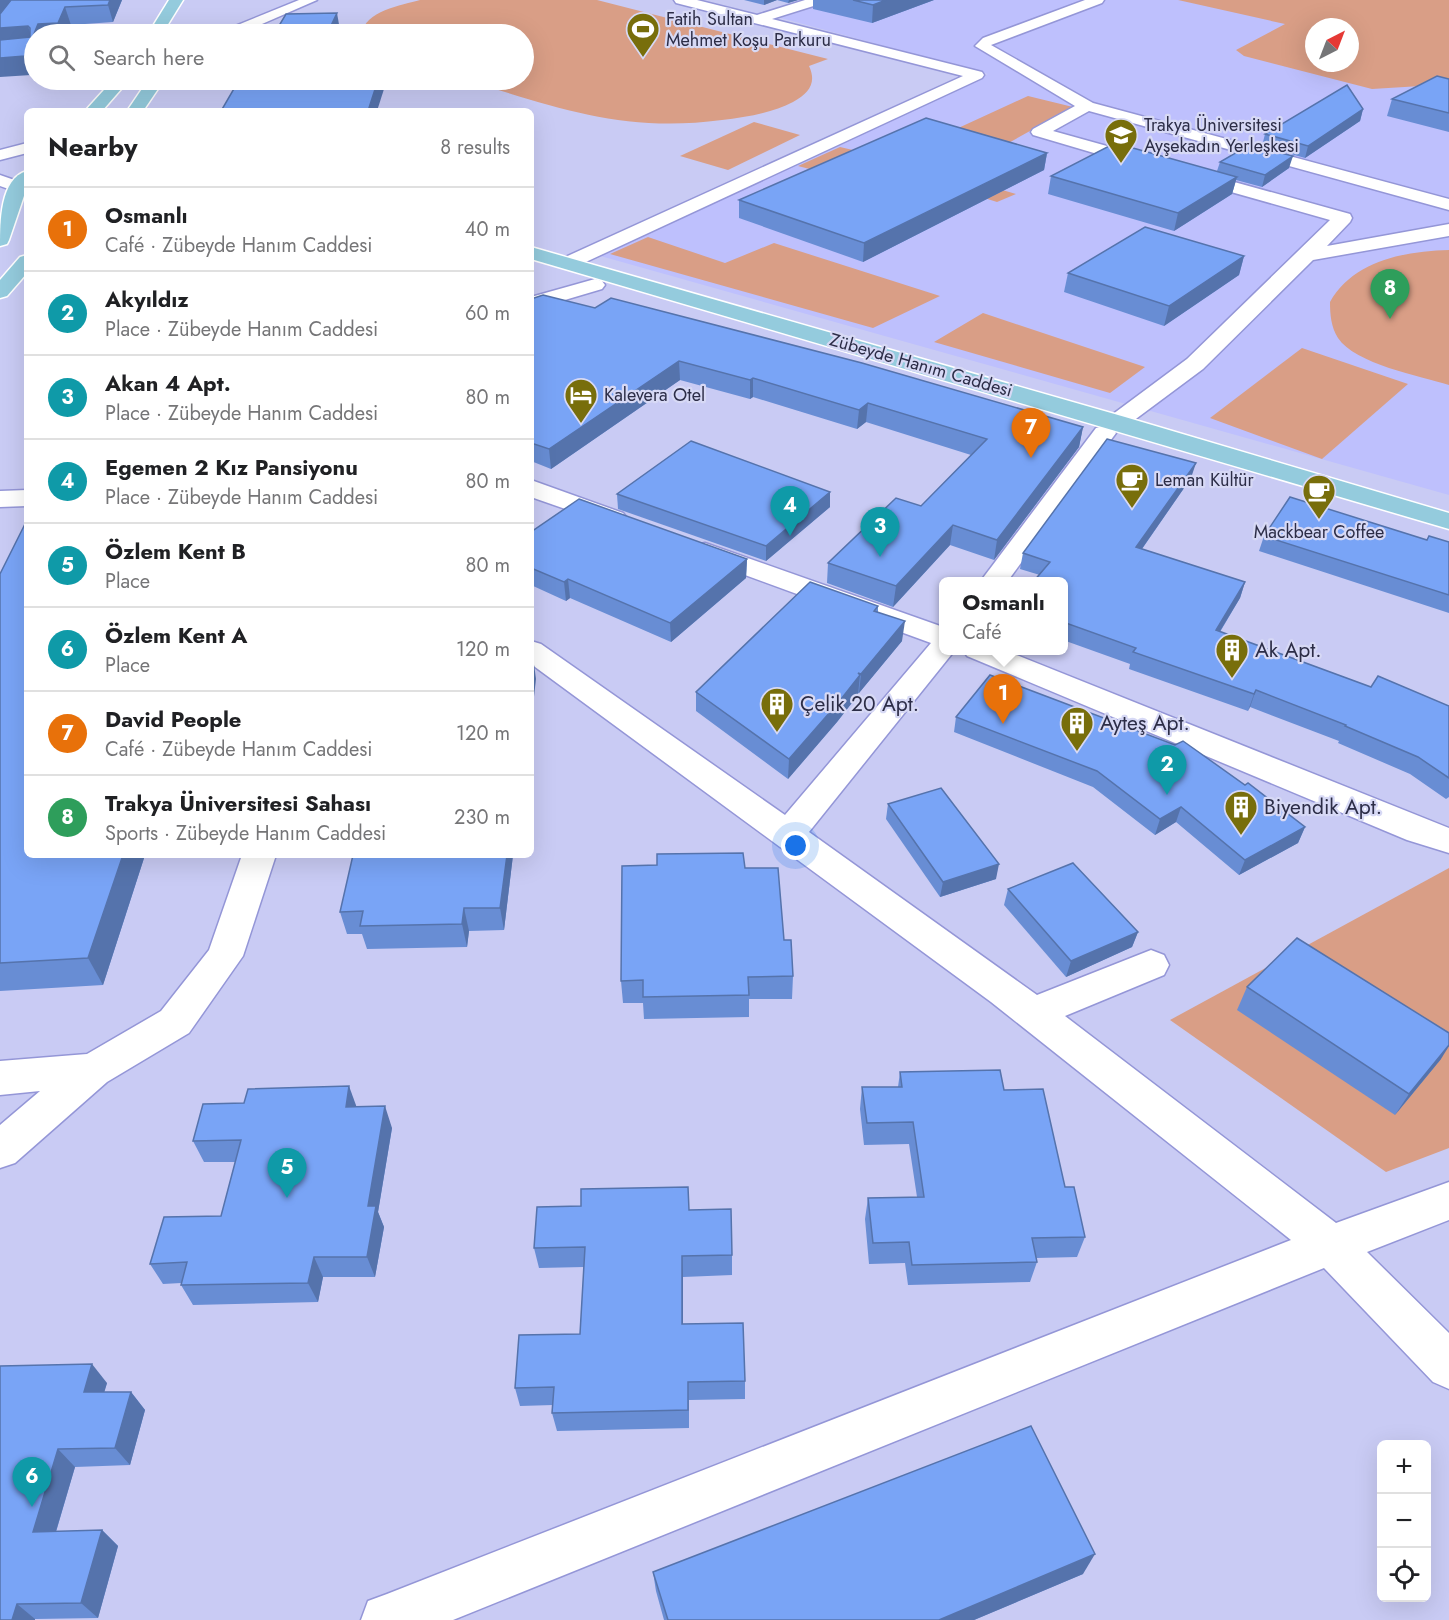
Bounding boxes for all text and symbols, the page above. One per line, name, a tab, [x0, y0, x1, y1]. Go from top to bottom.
place label: Fatih Sultan Mehmet Koşu Parkuru	[666, 6, 831, 53]
sports icon: Fatih Sultan Mehmet Koşu Parkuru	[625, 11, 661, 58]
north arrow	[1305, 18, 1359, 72]
search box	[24, 24, 534, 90]
icon: search	[45, 41, 78, 74]
text: Search here	[93, 41, 204, 73]
place label: Trakya Üniversitesi Ayşekadın Yerleşkesi	[1144, 112, 1299, 159]
school or university icon: Trakya Üniversitesi Ayşekadın Yerleşkesi	[1103, 117, 1139, 164]
text: Nearby	[48, 128, 137, 166]
text: 8 results	[440, 133, 510, 162]
text: Osmanlı	[105, 199, 188, 231]
text: 1	[62, 215, 73, 244]
text: 40 m	[465, 215, 510, 244]
text: Café · Zübeyde Hanım Caddesi	[105, 231, 373, 260]
pin: 8	[1370, 270, 1410, 319]
text: Akyıldız	[105, 283, 189, 315]
text: 2	[61, 299, 74, 328]
text: 60 m	[465, 299, 510, 328]
text: Place · Zübeyde Hanım Caddesi	[105, 315, 378, 344]
street label: Zübeyde Hanım Caddesi	[826, 326, 1016, 404]
text: Akan 4 Apt.	[105, 367, 231, 399]
hotel icon: Kalevera Otel	[563, 377, 599, 424]
place label: Kalevera Otel	[604, 382, 705, 408]
text: 3	[61, 383, 74, 412]
text: 80 m	[465, 383, 510, 412]
text: Place · Zübeyde Hanım Caddesi	[105, 399, 378, 428]
pin: 7	[1012, 408, 1050, 458]
text: Egemen 2 Kız Pansiyonu	[105, 451, 358, 483]
cafe icon: Leman Kültür	[1114, 462, 1150, 509]
text: 4	[61, 467, 74, 496]
text: 80 m	[465, 467, 510, 496]
place label: Leman Kültür	[1155, 467, 1254, 493]
cafe icon: Mackbear Coffee	[1301, 473, 1337, 520]
text: Place · Zübeyde Hanım Caddesi	[105, 483, 378, 512]
pin: 4	[770, 486, 810, 536]
pin: 3	[860, 508, 900, 557]
place label: Mackbear Coffee	[1254, 519, 1384, 545]
text: Özlem Kent B	[105, 535, 246, 567]
text: 5	[61, 551, 74, 580]
text: 80 m	[465, 551, 510, 580]
text: Place	[105, 567, 150, 596]
popup	[939, 577, 1068, 655]
text: Osmanlı	[962, 586, 1045, 618]
text: Café	[962, 618, 1002, 647]
text: Özlem Kent A	[105, 619, 247, 651]
building icon: Ak Apt.	[1214, 632, 1250, 679]
text: 6	[61, 635, 74, 664]
text: 120 m	[456, 635, 510, 664]
place label: Ak Apt.	[1255, 635, 1322, 665]
text: Place	[105, 651, 150, 680]
pin: 1	[984, 674, 1022, 724]
building icon: Çelik 20 Apt.	[759, 686, 795, 733]
place label: Çelik 20 Apt.	[800, 689, 919, 719]
text: David People	[105, 703, 241, 735]
building icon: Ayteş Apt.	[1059, 705, 1095, 752]
place label: Ayteş Apt.	[1100, 708, 1190, 738]
text: 7	[61, 719, 74, 748]
text: 120 m	[456, 719, 510, 748]
text: Café · Zübeyde Hanım Caddesi	[105, 735, 373, 764]
pin: 2	[1148, 746, 1186, 795]
text: Trakya Üniversitesi Sahası	[105, 787, 371, 819]
building icon: Biyendik Apt.	[1223, 789, 1259, 836]
place label: Biyendik Apt.	[1264, 792, 1382, 822]
text: 8	[61, 803, 74, 832]
text: 230 m	[454, 803, 510, 832]
text: Sports · Zübeyde Hanım Caddesi	[105, 819, 386, 848]
your location	[781, 831, 810, 860]
pin: 5	[268, 1148, 306, 1198]
map controls	[1377, 1440, 1431, 1602]
button: +	[1377, 1440, 1431, 1494]
pin: 6	[12, 1458, 51, 1507]
button: −	[1377, 1494, 1431, 1548]
button: locate	[1377, 1548, 1431, 1602]

